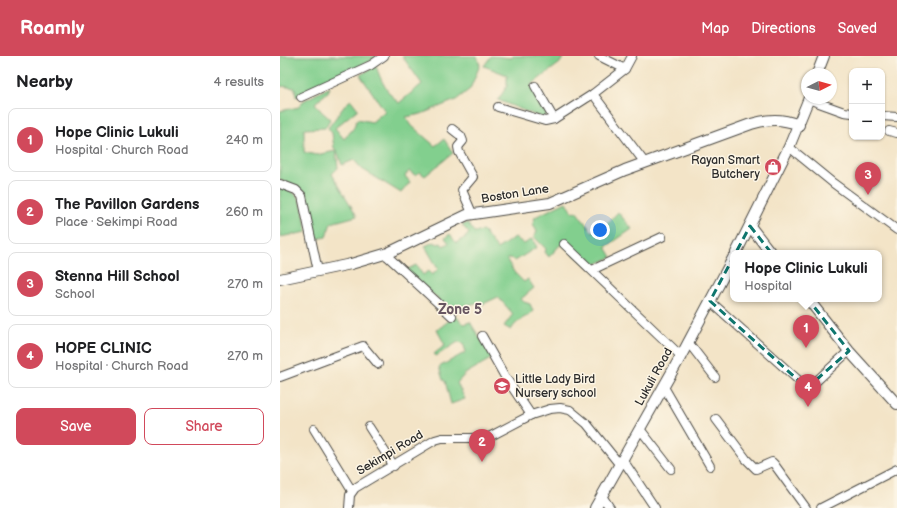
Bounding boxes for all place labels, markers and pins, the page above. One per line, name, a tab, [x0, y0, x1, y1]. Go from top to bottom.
place label: Rayan Smart Butchery	[691, 153, 761, 182]
shop icon: Rayan Smart Butchery	[763, 157, 783, 177]
pin: 3	[855, 162, 881, 195]
pin: 1	[793, 315, 819, 348]
place label: Little Lady Bird Nursery school	[515, 372, 596, 401]
pin: 4	[795, 374, 821, 407]
school or university icon: Little Lady Bird Nursery school	[492, 376, 512, 396]
pin: 2	[469, 429, 495, 462]

